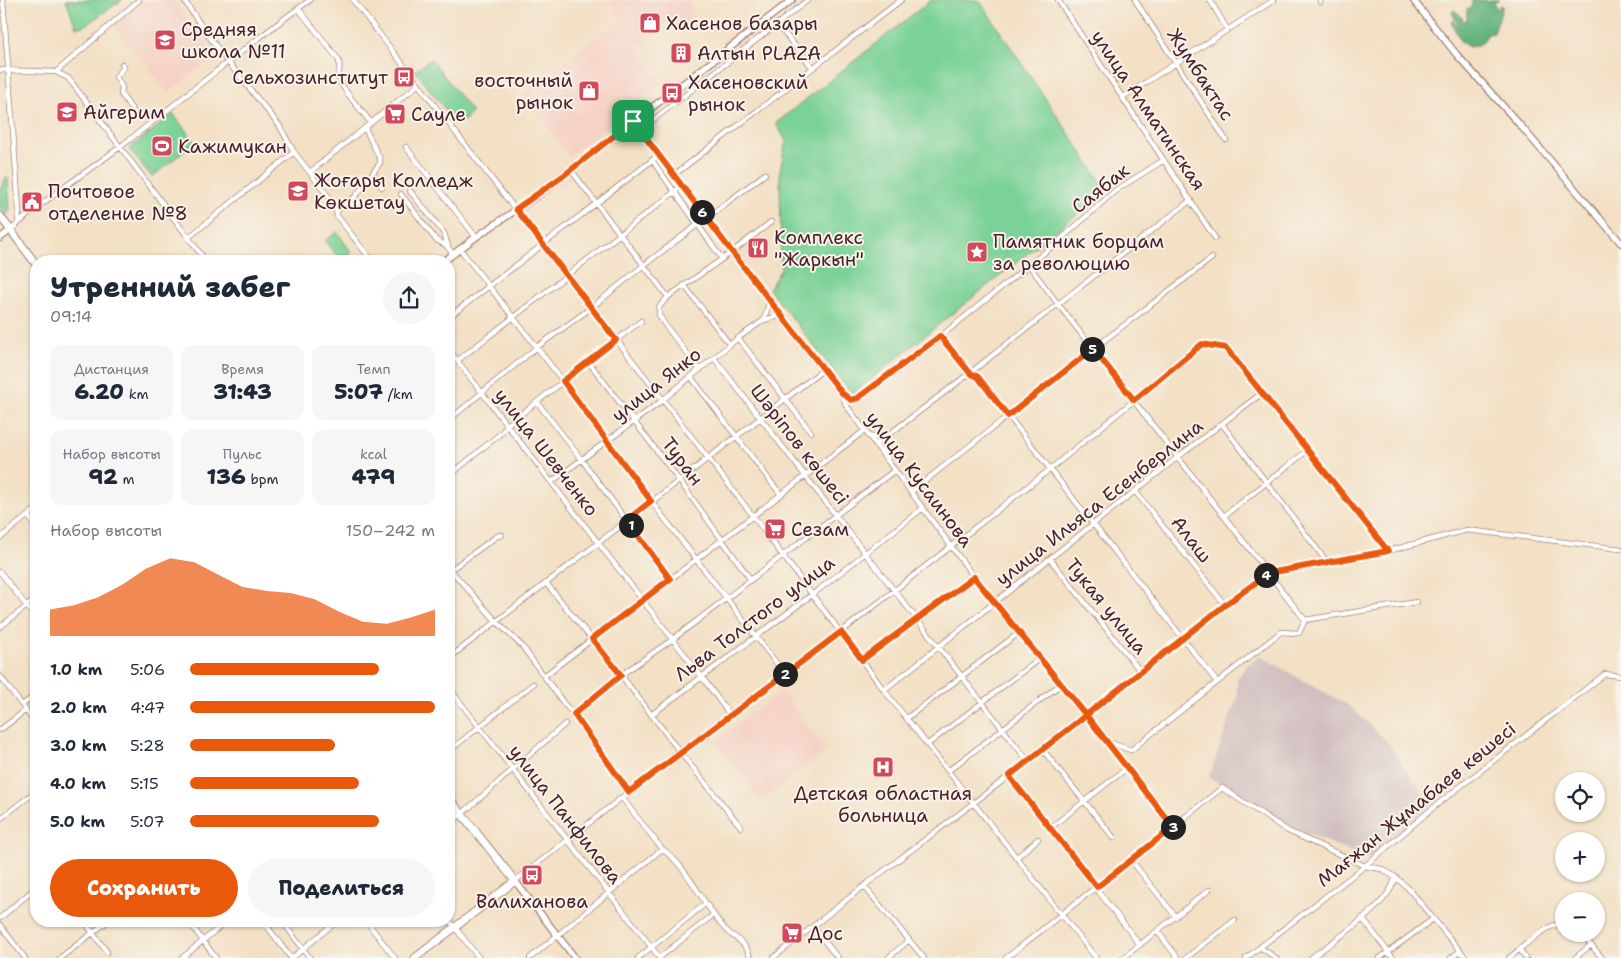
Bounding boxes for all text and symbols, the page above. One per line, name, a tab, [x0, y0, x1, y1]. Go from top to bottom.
shop icon: Хасенов базары	[638, 11, 662, 35]
place label: Хасенов базары	[666, 11, 818, 36]
place label: Средняя школа №11	[181, 17, 286, 64]
street label: Жумбактас	[1161, 23, 1240, 125]
street label: улица Алматинская	[1086, 25, 1212, 195]
school or university icon: Средняя школа №11	[153, 28, 177, 52]
building icon: Алтын PLAZA	[669, 41, 693, 65]
place label: Алтын PLAZA	[697, 41, 821, 66]
place label: Сельхозинститут	[232, 65, 388, 90]
bus stop icon: Сельхозинститут	[392, 65, 416, 89]
place label: восточный рынок	[474, 68, 573, 115]
place label: Хасеновский рынок	[688, 70, 808, 117]
shop icon: восточный рынок	[577, 79, 601, 103]
bus stop icon: Хасеновский рынок	[660, 81, 684, 105]
school or university icon: Айгерим	[55, 100, 79, 124]
place label: Айгерим	[83, 100, 165, 125]
pin	[612, 100, 654, 142]
supermarket icon: Сауле	[383, 102, 407, 126]
place label: Сауле	[411, 102, 466, 127]
icon: arrive	[619, 107, 647, 135]
sports icon: Кажимукан	[150, 134, 174, 158]
place label: Кажимукан	[178, 134, 287, 159]
street label: Саябак	[1066, 158, 1134, 219]
place label: Жоғары Колледж Көкшетау	[314, 168, 473, 215]
place label: Почтовое отделение №8	[48, 179, 188, 226]
school or university icon: Жоғары Колледж Көкшетау	[286, 179, 310, 203]
public building icon: Почтовое отделение №8	[20, 190, 44, 214]
pin: 6	[690, 200, 714, 224]
text: 6	[698, 203, 707, 221]
place label: Комплекс "Жаркын"	[774, 225, 864, 272]
place label: Памятник борцам за революцию	[993, 229, 1164, 276]
restaurant icon: Комплекс "Жаркын"	[746, 236, 770, 260]
place icon: Памятник борцам за революцию	[965, 240, 989, 264]
text: Утренний забег	[50, 268, 290, 306]
button: share	[383, 272, 435, 324]
text: 09:14	[50, 306, 92, 327]
pin: 5	[1080, 336, 1104, 362]
text: 5	[1088, 340, 1097, 358]
street label: улица Янко	[606, 341, 706, 427]
text: Дистанция	[74, 360, 149, 378]
text: Время	[221, 360, 264, 378]
text: Темп	[357, 360, 390, 378]
text: 6.20	[74, 378, 124, 406]
text: 31:43	[213, 378, 272, 406]
text: 5:07	[334, 378, 383, 406]
street label: Шәріпов көшесі	[745, 379, 855, 510]
street label: улица Шевченко	[489, 383, 604, 521]
text: km	[124, 385, 149, 403]
text: /km	[383, 385, 413, 403]
street label: улица Кусаинова	[860, 406, 979, 552]
street label: улица Ильяса Есенберлина	[991, 414, 1208, 591]
street label: Туран	[656, 432, 709, 491]
text: Набор высоты	[62, 445, 161, 463]
text: Пульс	[223, 445, 262, 463]
text: kcal	[360, 445, 387, 463]
text: 92	[88, 463, 118, 491]
text: 136	[206, 463, 246, 491]
text: 479	[352, 463, 395, 491]
text: m	[118, 470, 135, 488]
text: bpm	[246, 470, 279, 488]
street label: Алаш	[1165, 511, 1218, 568]
pin: 1	[618, 512, 644, 538]
text: 1	[628, 516, 635, 534]
supermarket icon: Сезам	[763, 517, 787, 541]
place label: Сезам	[791, 517, 849, 542]
text: Набор высоты	[50, 520, 162, 541]
text: 150–242 m	[346, 520, 435, 541]
street label: Льва Толстого улица	[669, 550, 840, 687]
street label: Тукая улица	[1060, 553, 1153, 660]
pin: 4	[1254, 562, 1278, 588]
text: 4	[1262, 566, 1271, 584]
text: 1.0 km	[50, 659, 102, 680]
text: 5:06	[130, 659, 165, 680]
pin: 2	[772, 662, 798, 686]
text: 2	[781, 665, 790, 683]
text: 2.0 km	[50, 697, 107, 718]
text: 4:47	[130, 697, 165, 718]
street label: Мағжан Жұмабаев көшесі	[1312, 716, 1521, 893]
text: 3.0 km	[50, 735, 106, 756]
text: 5:28	[130, 735, 165, 756]
street label: улица Панфилова	[503, 740, 628, 889]
hospital icon: Детская областная больница	[871, 755, 895, 779]
map controls	[1555, 772, 1605, 942]
button: locate	[1555, 772, 1605, 822]
text: 4.0 km	[50, 773, 106, 794]
text: 5:15	[130, 773, 159, 794]
place label: Детская областная больница	[794, 781, 972, 828]
text: 5.0 km	[50, 811, 105, 832]
text: 5:07	[130, 811, 165, 832]
pin: 3	[1160, 814, 1186, 840]
text: 3	[1169, 818, 1178, 836]
button: +	[1555, 832, 1605, 882]
button: Сохранить	[50, 859, 238, 917]
button: Поделиться	[248, 859, 435, 917]
bus stop icon: Валиханова	[520, 863, 544, 887]
place label: Валиханова	[476, 889, 588, 914]
button: −	[1555, 892, 1605, 942]
supermarket icon: Дос	[780, 921, 804, 945]
place label: Дос	[808, 921, 843, 946]

